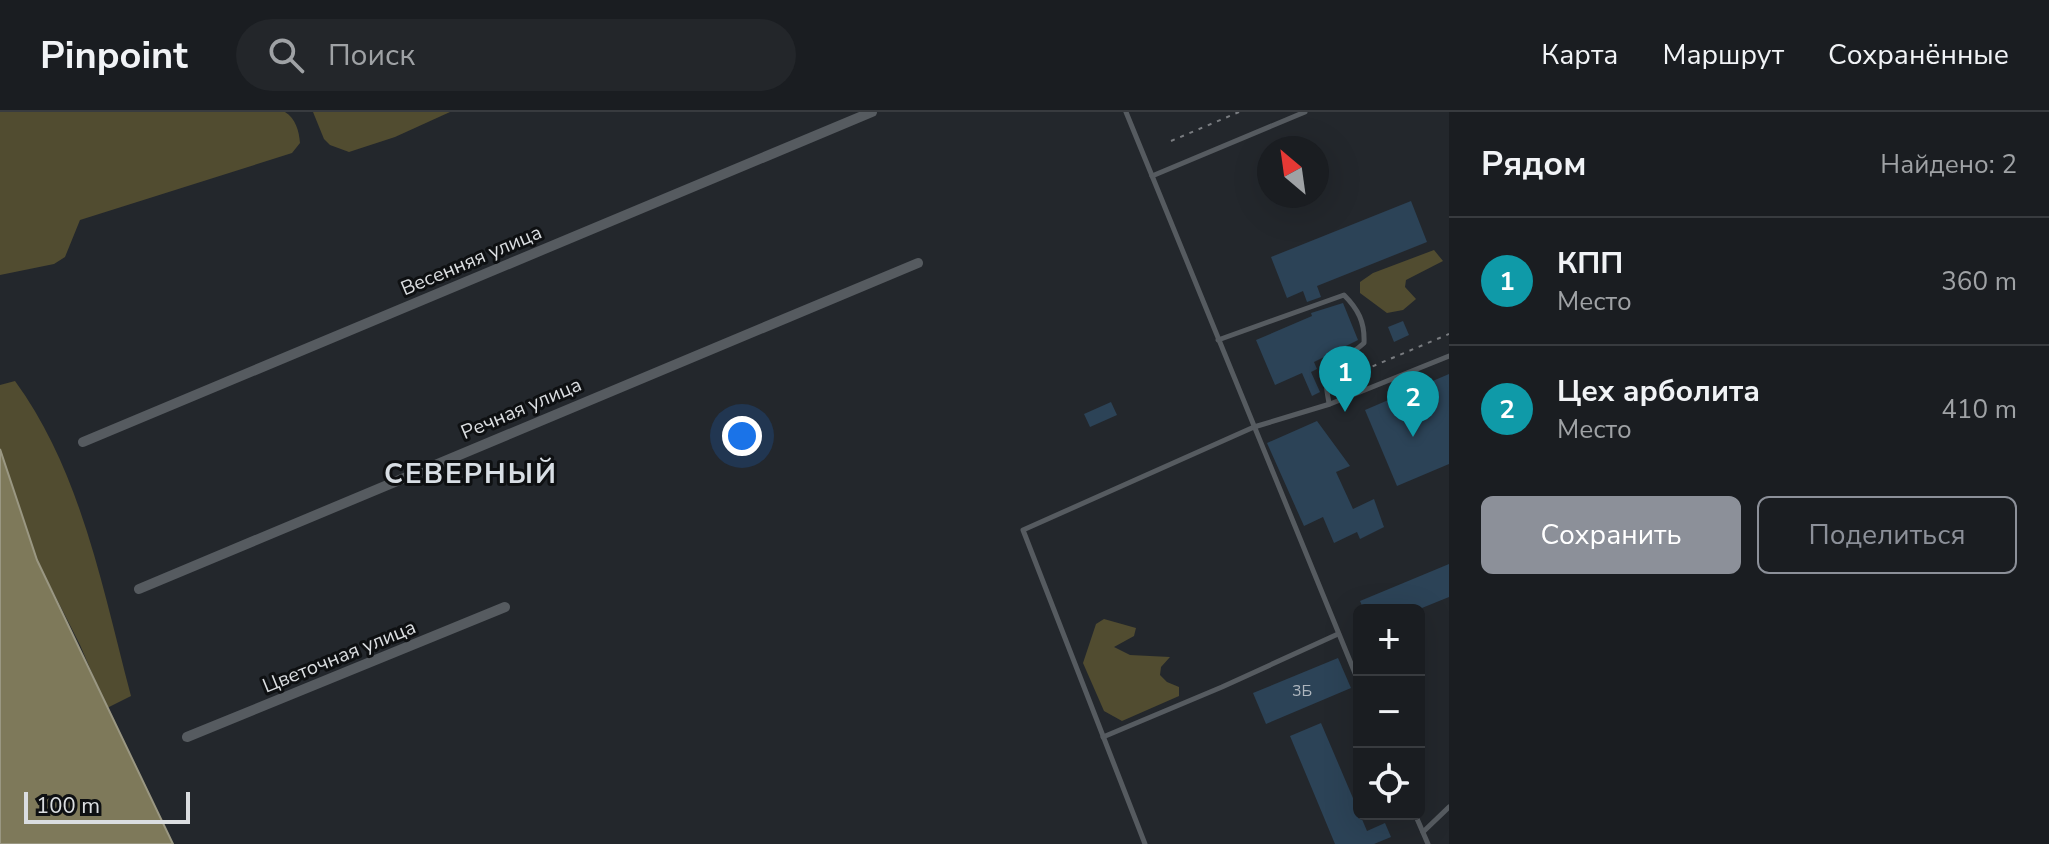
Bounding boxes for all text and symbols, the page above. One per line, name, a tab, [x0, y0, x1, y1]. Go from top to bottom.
search box	[236, 19, 796, 91]
text: Pinpoint	[40, 30, 188, 81]
icon: search	[264, 33, 308, 77]
text: Поиск	[328, 35, 415, 76]
text: Карта	[1541, 36, 1618, 74]
text: Маршрут	[1662, 36, 1784, 74]
text: Сохранённые	[1828, 36, 2009, 74]
north arrow	[1257, 136, 1329, 208]
text: Рядом	[1481, 141, 1587, 187]
text: Найдено: 2	[1880, 147, 2017, 182]
street label: Весенняя улица	[397, 219, 546, 302]
text: КПП	[1557, 243, 1623, 284]
text: 1	[1499, 264, 1515, 299]
text: 360 m	[1941, 264, 2017, 299]
text: Место	[1557, 284, 1632, 319]
pin: 1	[1319, 346, 1371, 412]
street label: Речная улица	[457, 371, 586, 446]
pin: 2	[1387, 371, 1439, 437]
text: Цех арболита	[1557, 371, 1760, 412]
text: 2	[1499, 392, 1515, 427]
text: 410 m	[1941, 392, 2017, 427]
text: Место	[1557, 412, 1632, 447]
your location	[722, 416, 762, 456]
district label: СЕВЕРНЫЙ	[384, 455, 558, 493]
button: Сохранить	[1481, 496, 1741, 574]
button: Поделиться	[1757, 496, 2017, 574]
map controls	[1353, 604, 1425, 820]
button: +	[1353, 604, 1425, 676]
street label: Цветочная улица	[259, 613, 420, 700]
button: −	[1353, 676, 1425, 748]
house number: 3Б	[1292, 680, 1312, 702]
button: locate	[1353, 748, 1425, 820]
scale bar	[24, 788, 190, 824]
text: 100 m	[36, 791, 100, 821]

